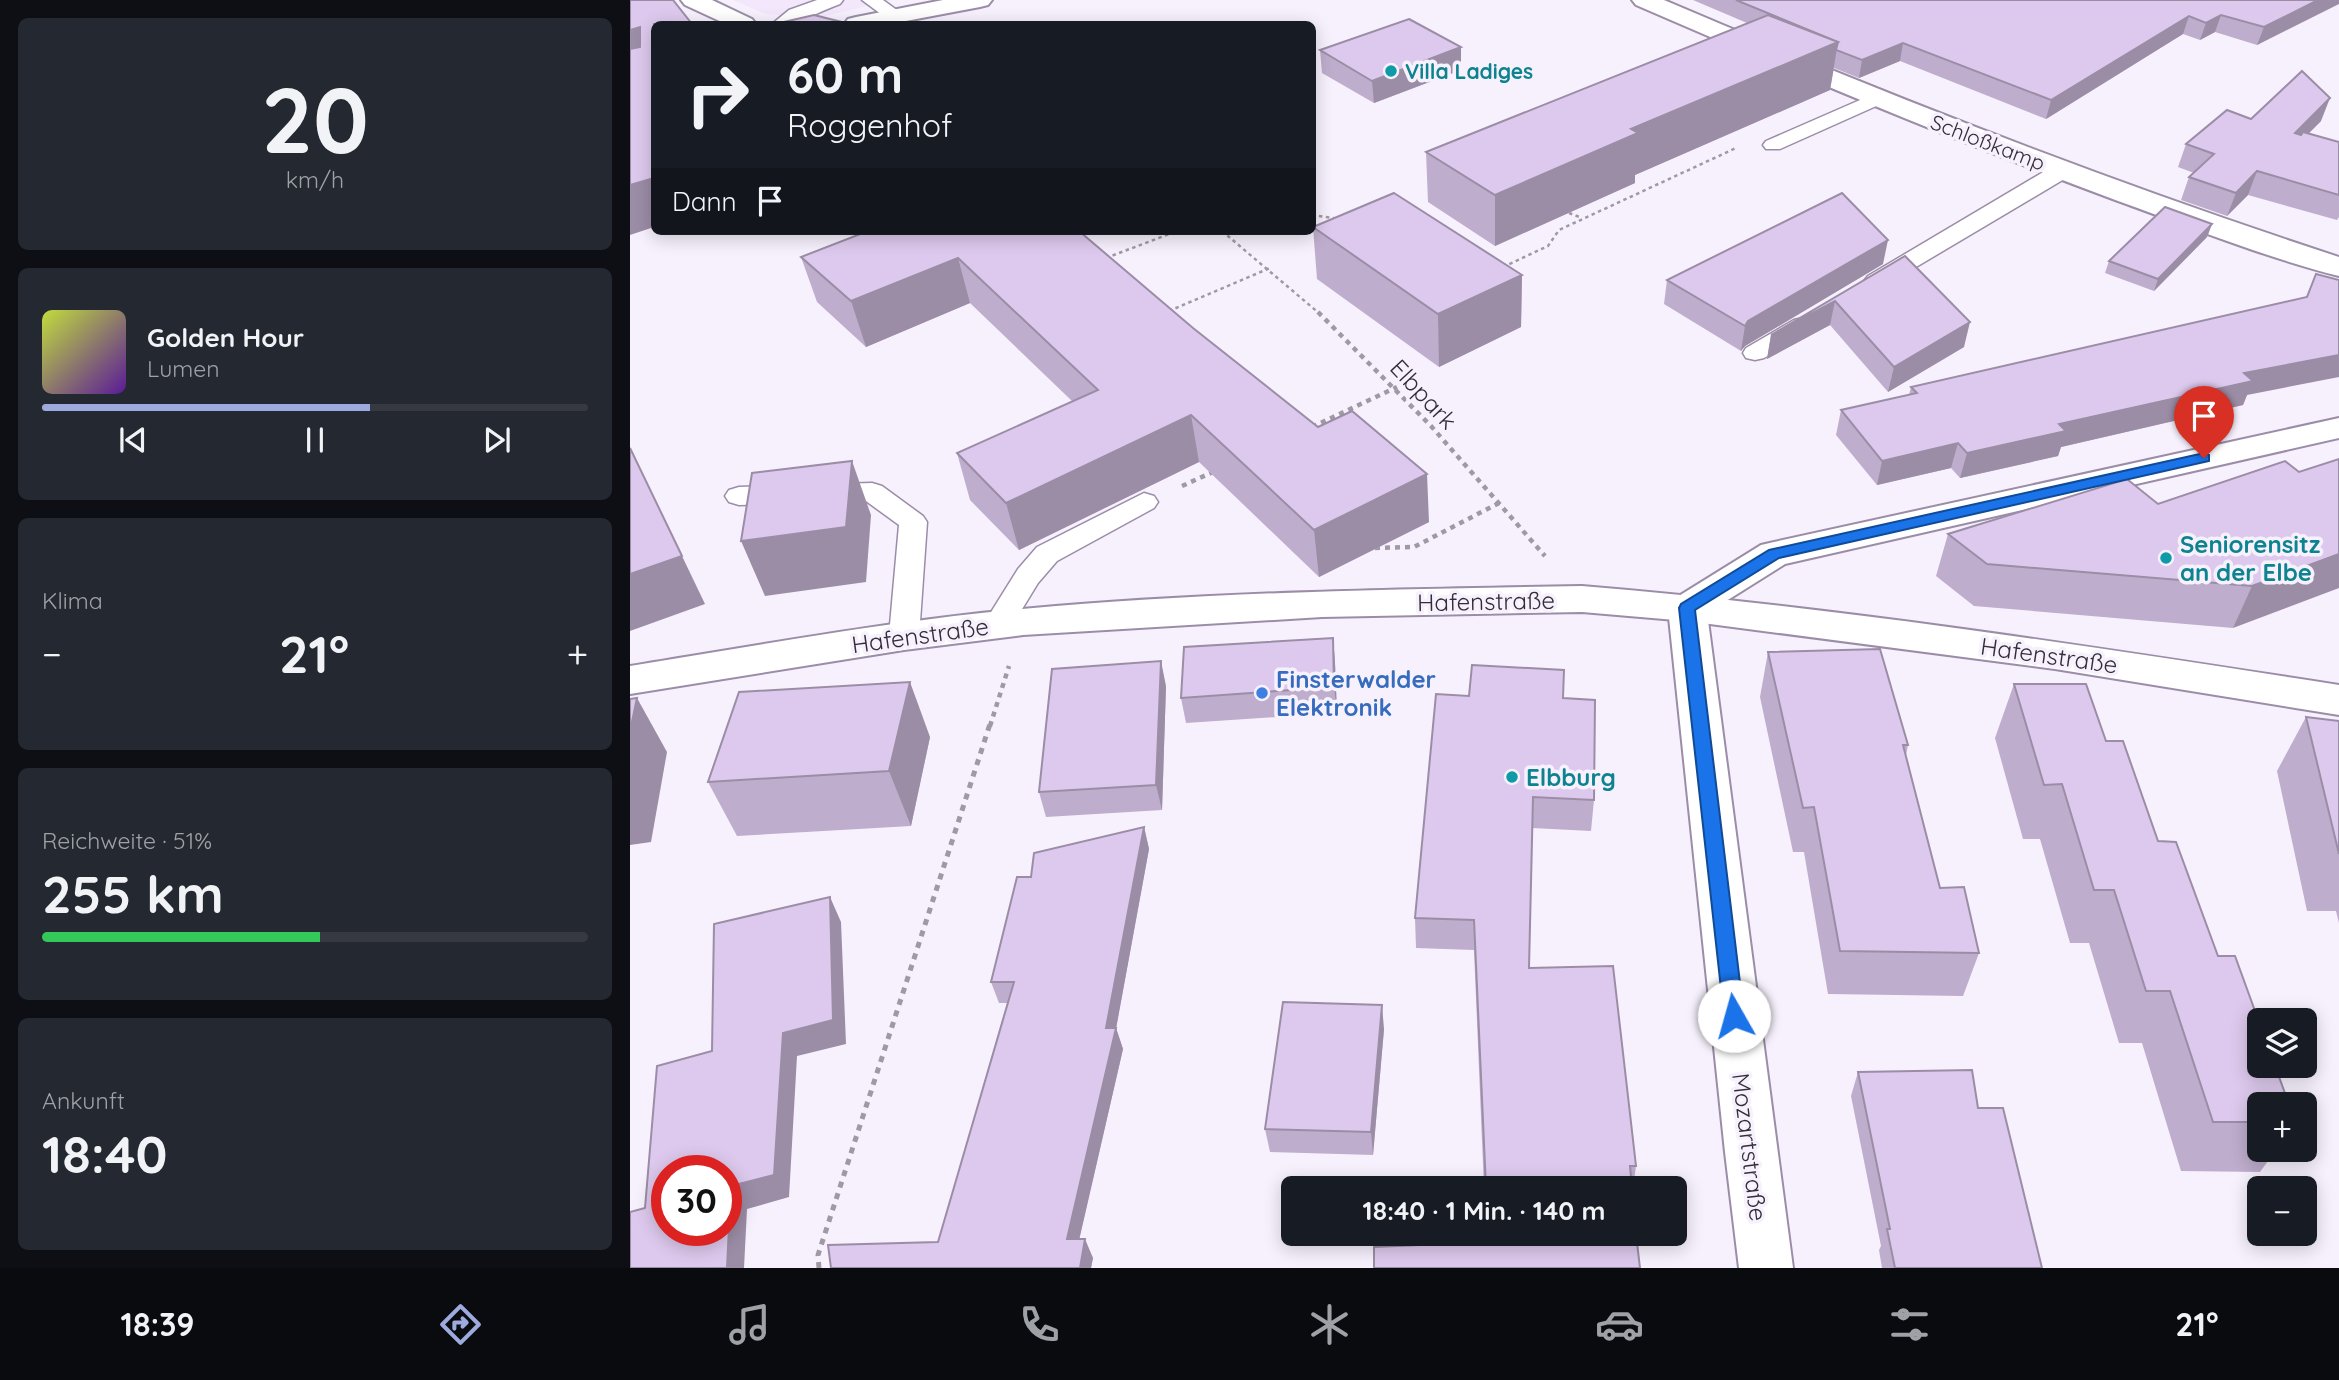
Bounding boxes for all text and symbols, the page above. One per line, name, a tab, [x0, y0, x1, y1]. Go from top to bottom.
text: 60 m	[787, 44, 903, 105]
icon: right	[672, 49, 763, 140]
place label: Villa Ladiges	[1405, 58, 1533, 84]
text: 20	[261, 62, 369, 176]
marker: Villa Ladiges	[1383, 63, 1399, 79]
text: Roggenhof	[787, 105, 953, 145]
street label: Schloßkamp	[1927, 108, 2049, 176]
text: km/h	[286, 165, 344, 194]
icon: arrive	[751, 182, 789, 220]
text: Dann	[672, 185, 737, 218]
text: Golden Hour	[147, 321, 304, 354]
street label: Elbpark	[1384, 353, 1464, 435]
text: Lumen	[147, 354, 220, 383]
pin	[2174, 386, 2234, 458]
icon: arrive	[2185, 397, 2223, 435]
icon: previous	[114, 421, 152, 459]
icon: pause	[296, 421, 334, 459]
icon: next	[478, 421, 516, 459]
place label: Seniorensitz an der Elbe	[2180, 529, 2321, 587]
marker: Seniorensitz an der Elbe	[2158, 550, 2174, 566]
street label: Hafenstraße	[1417, 585, 1555, 617]
text: Klima	[42, 586, 103, 615]
street label: Hafenstraße	[850, 611, 990, 659]
text: 21°	[279, 621, 349, 686]
text: −	[42, 630, 62, 678]
text: +	[567, 630, 588, 678]
street label: Hafenstraße	[1979, 631, 2119, 679]
place label: Finsterwalder Elektronik	[1276, 664, 1436, 722]
marker: Finsterwalder Elektronik	[1254, 685, 1270, 701]
place label: Elbburg	[1526, 762, 1616, 792]
marker: Elbburg	[1504, 769, 1520, 785]
text: Reichweite · 51%	[42, 826, 212, 855]
text: 255 km	[42, 861, 224, 926]
position arrow	[1697, 979, 1771, 1053]
map controls	[2247, 1008, 2317, 1246]
button: layers	[2247, 1008, 2317, 1078]
street label: Mozartstraße	[1726, 1071, 1774, 1223]
text: Ankunft	[42, 1086, 125, 1115]
button: +	[2247, 1092, 2317, 1162]
text: 18:40	[42, 1121, 167, 1186]
speed limit sign: 30	[651, 1155, 742, 1246]
button: −	[2247, 1176, 2317, 1246]
text: 18:40 · 1 Min. · 140 m	[1363, 1194, 1605, 1227]
icon: directions	[436, 1300, 485, 1349]
icon: music	[725, 1300, 774, 1349]
icon: phone	[1015, 1300, 1064, 1349]
icon: climate	[1305, 1300, 1354, 1349]
icon: car	[1595, 1300, 1644, 1349]
icon: filters	[1885, 1300, 1934, 1349]
text: 18:39	[120, 1304, 195, 1344]
text: 21°	[2175, 1304, 2218, 1344]

